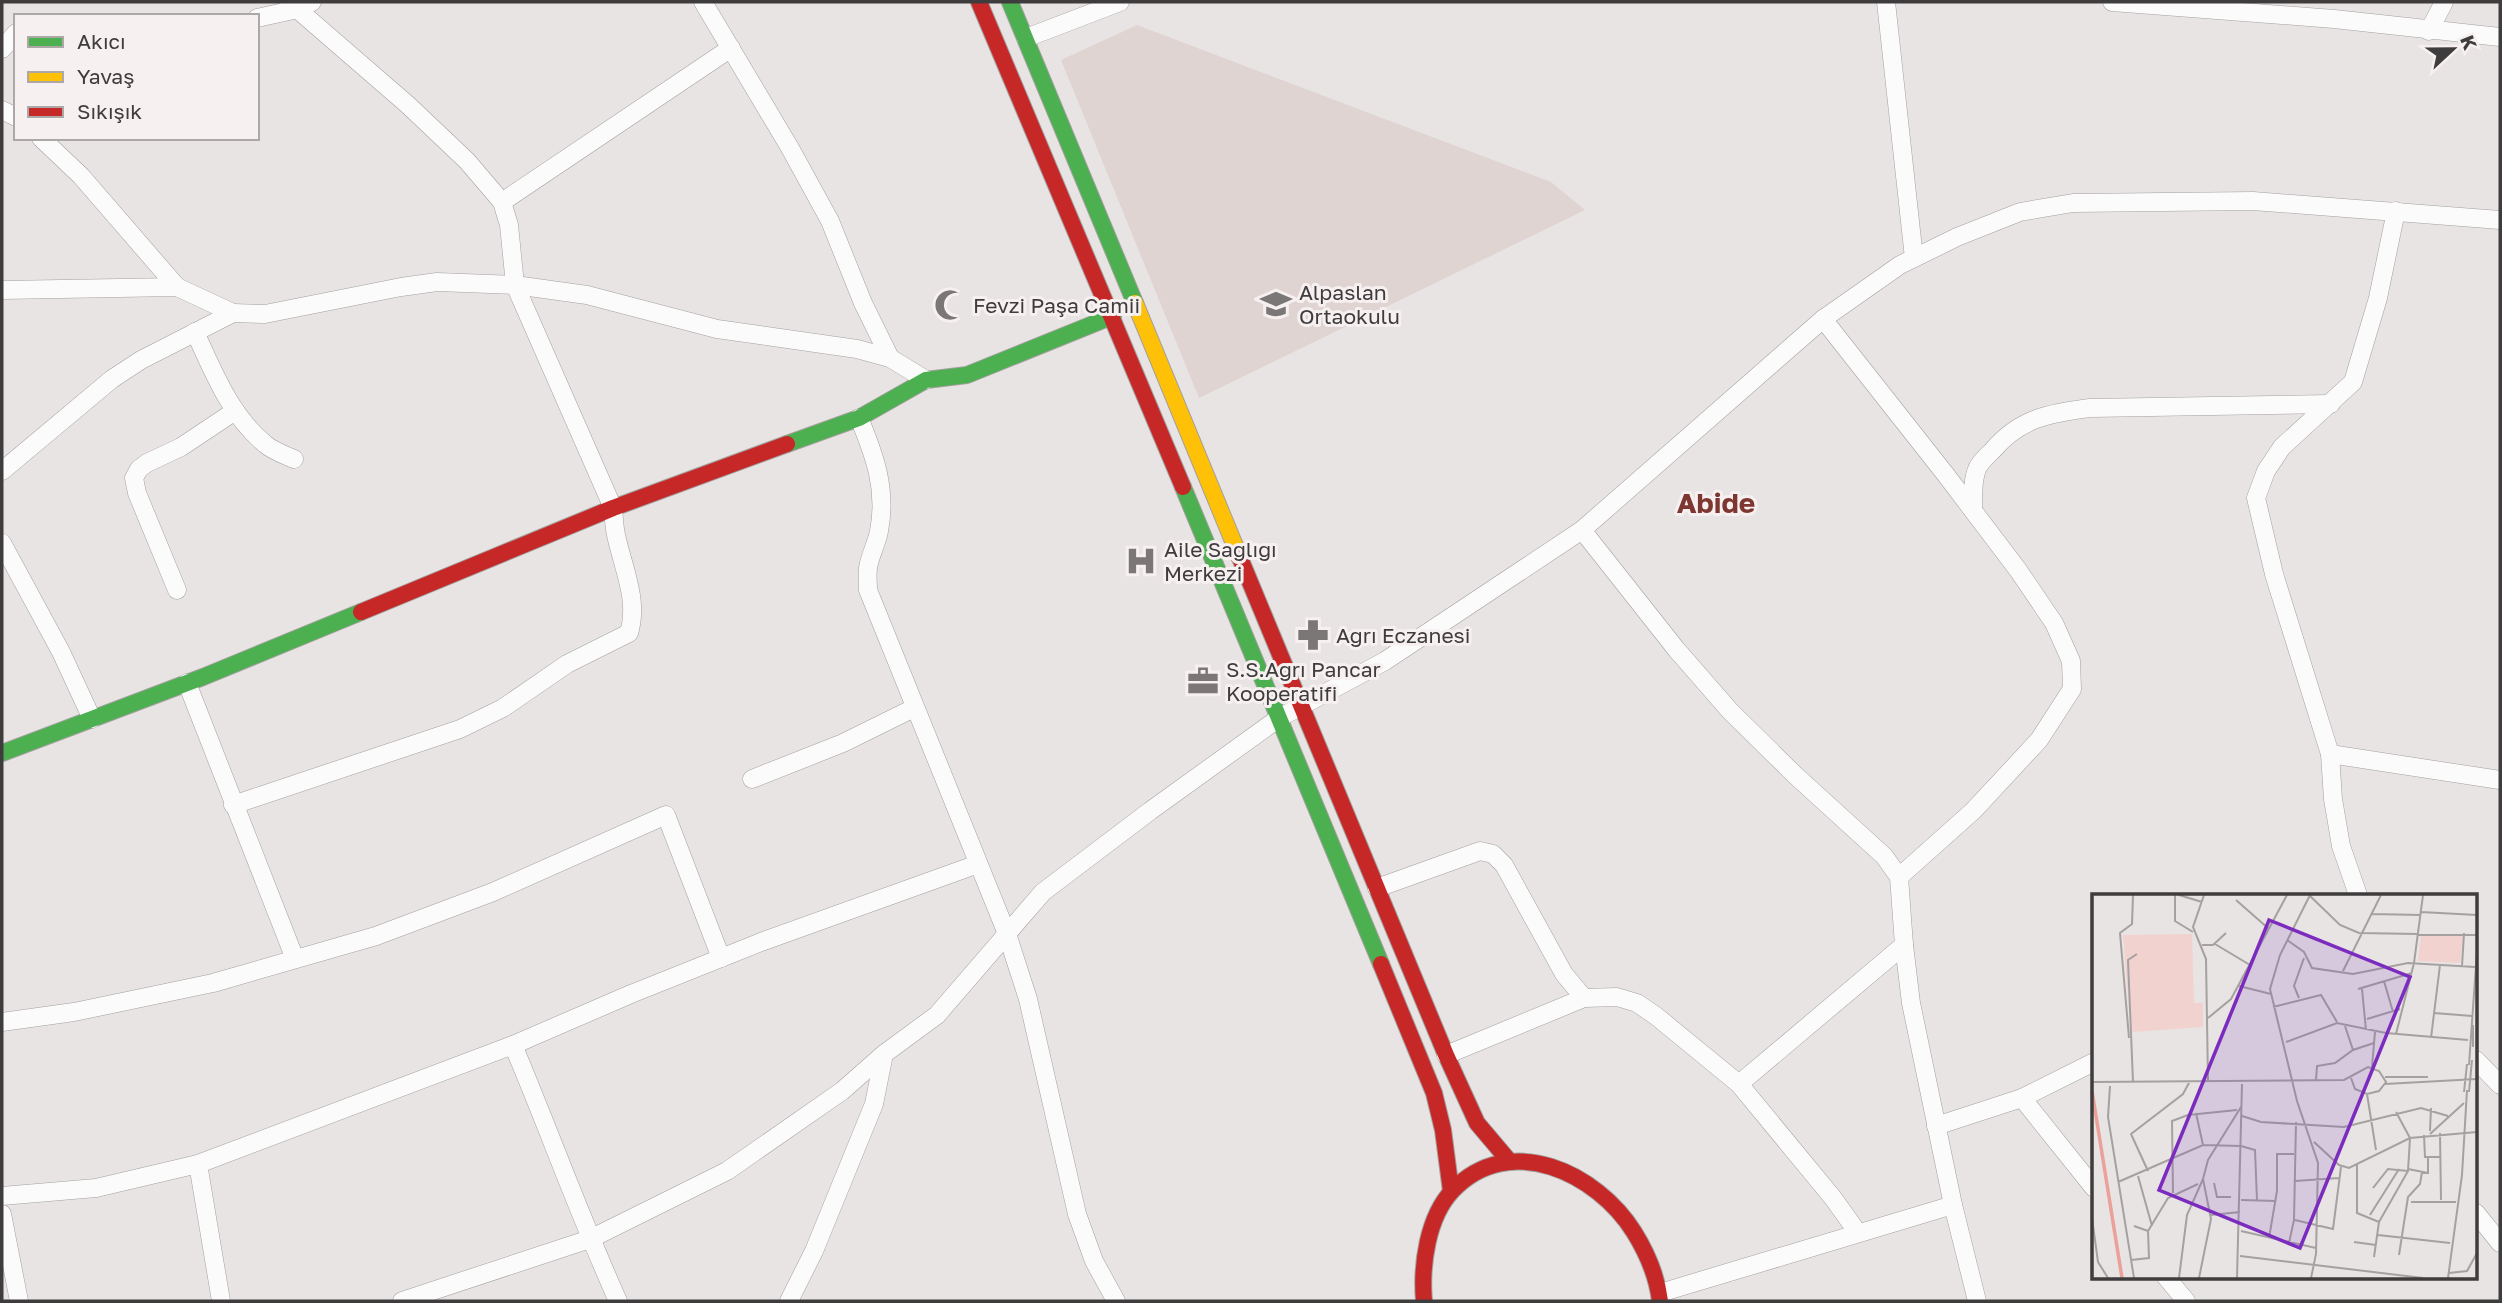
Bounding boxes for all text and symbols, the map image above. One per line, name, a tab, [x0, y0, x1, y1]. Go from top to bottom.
legend	[14, 14, 259, 140]
north arrow	[2418, 14, 2488, 84]
text: Akıcı	[77, 28, 126, 54]
text: K	[2456, 32, 2483, 53]
text: Yavaş	[77, 63, 134, 89]
text: Sıkışık	[77, 98, 142, 124]
place label: Alpaslan Ortaokulu	[1299, 279, 1400, 329]
school or university icon: Alpaslan Ortaokulu	[1259, 287, 1293, 321]
mosque icon: Fevzi Paşa Camii	[933, 288, 967, 322]
place label: Fevzi Paşa Camii	[973, 292, 1140, 318]
district label: Abide	[1677, 486, 1755, 519]
place label: Aile Sağlığı Merkezi	[1164, 536, 1277, 586]
hospital icon: Aile Sağlığı Merkezi	[1124, 544, 1158, 578]
pharmacy icon: Ağrı Eczanesi	[1296, 618, 1330, 652]
place label: Ağrı Eczanesi	[1336, 622, 1470, 648]
place label: S.S.Ağrı Pancar Kooperatifi	[1226, 656, 1381, 706]
office icon: S.S.Ağrı Pancar Kooperatifi	[1186, 664, 1220, 698]
inset map	[2092, 894, 2478, 1278]

